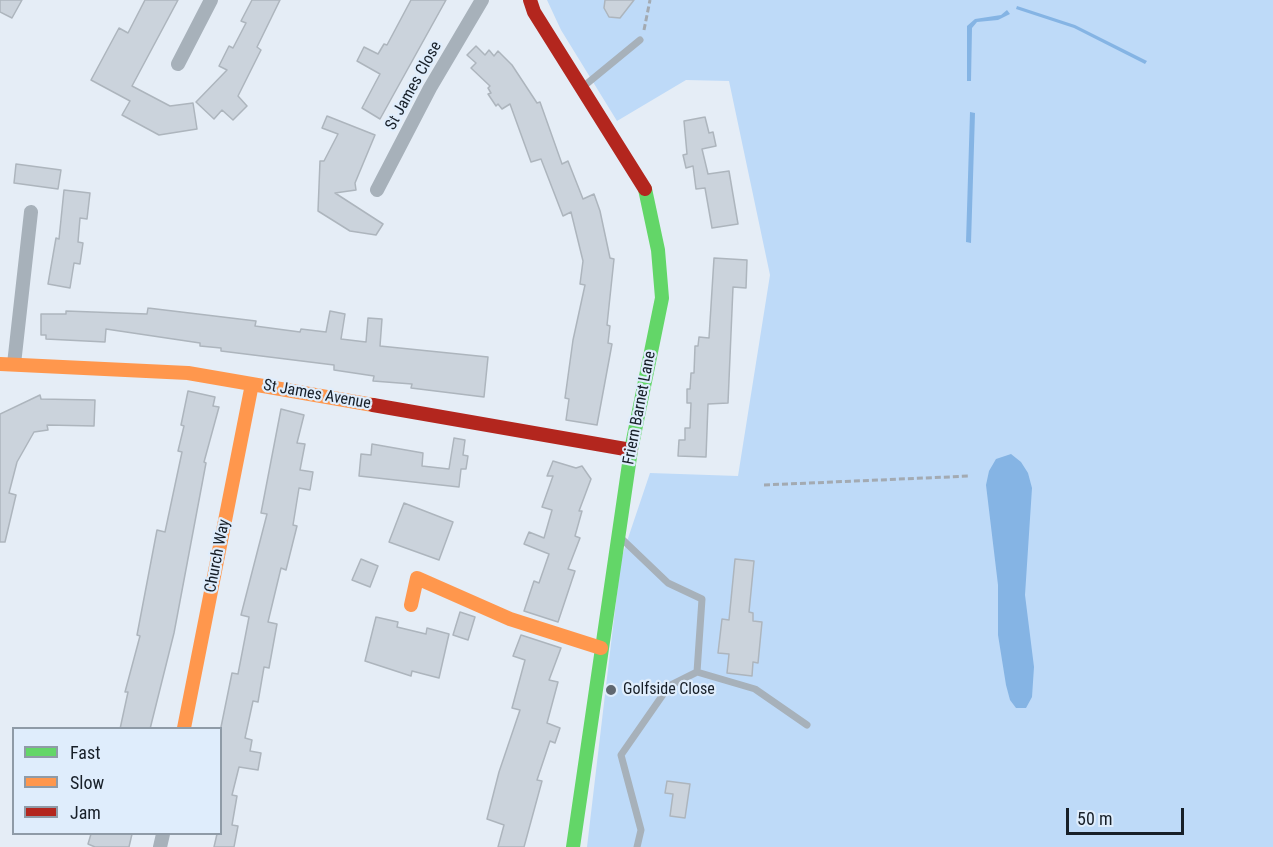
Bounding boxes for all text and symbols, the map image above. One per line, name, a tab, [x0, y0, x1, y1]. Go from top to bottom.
street label: St James Close	[382, 38, 446, 134]
street label: Friern Barnet Lane	[620, 350, 660, 466]
street label: St James Avenue	[262, 376, 372, 414]
street label: Church Way	[201, 518, 235, 594]
place label: Golfside Close	[623, 680, 715, 700]
marker: Golfside Close	[604, 683, 618, 697]
legend	[12, 727, 222, 835]
text: Fast	[70, 742, 101, 763]
text: Slow	[70, 772, 104, 793]
scale bar	[1069, 796, 1188, 834]
text: Jam	[70, 802, 101, 823]
text: 50 m	[1077, 808, 1112, 829]

